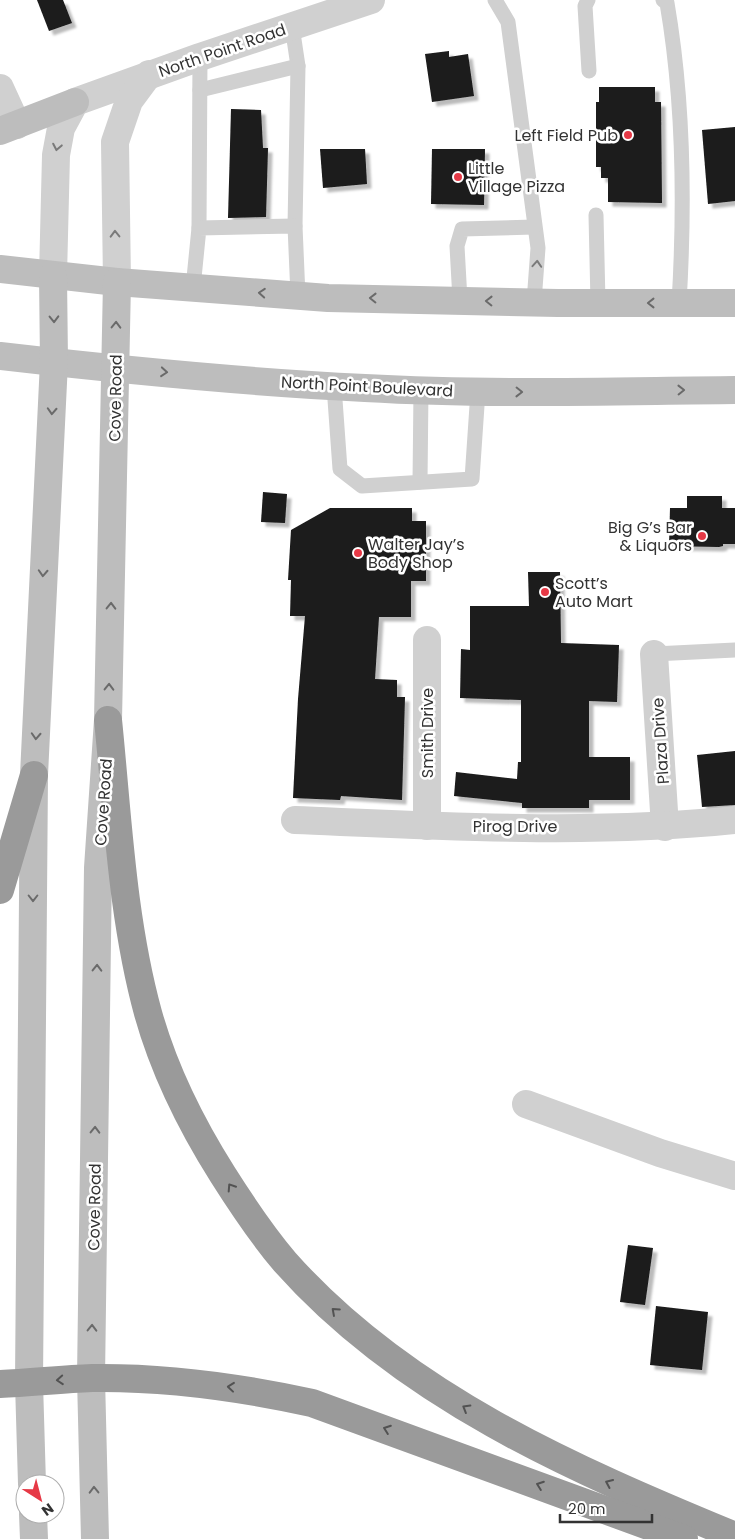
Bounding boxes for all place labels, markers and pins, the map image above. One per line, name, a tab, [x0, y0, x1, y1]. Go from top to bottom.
place label: Left Field Pub	[515, 124, 618, 147]
marker: Left Field Pub	[622, 129, 634, 141]
place label: Little Village Pizza	[468, 157, 565, 198]
marker: Little Village Pizza	[452, 171, 464, 183]
place label: Big G’s Bar & Liquors	[608, 516, 692, 557]
marker: Big G’s Bar & Liquors	[696, 530, 708, 542]
place label: Walter Jay’s Body Shop	[368, 533, 465, 574]
marker: Walter Jay’s Body Shop	[352, 547, 364, 559]
place label: Scott’s Auto Mart	[555, 572, 633, 613]
marker: Scott’s Auto Mart	[539, 586, 551, 598]

